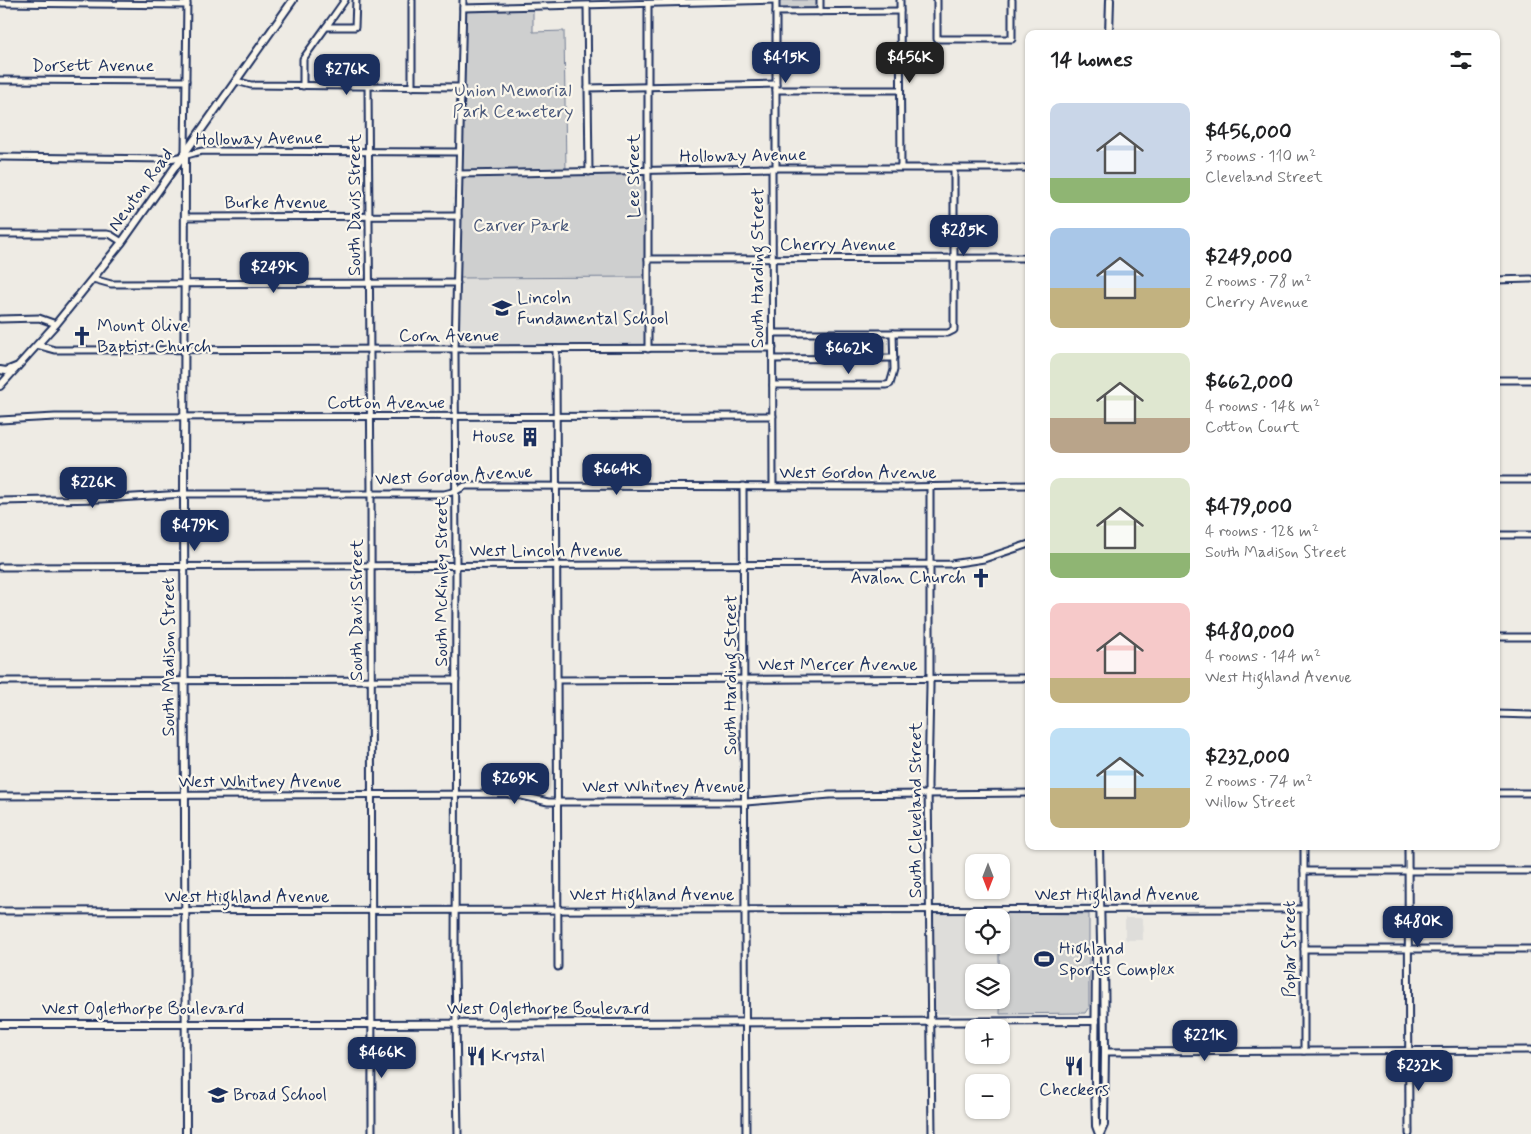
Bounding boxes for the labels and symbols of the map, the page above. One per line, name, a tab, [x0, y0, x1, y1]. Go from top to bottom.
pin: $415K	[751, 42, 821, 84]
pin: $456K	[875, 42, 945, 84]
street label: Dorsett Avenue	[32, 54, 154, 78]
pin: $276K	[312, 54, 382, 96]
park label: Union Memorial Park Cemetery	[453, 79, 574, 124]
street label: Holloway Avenue	[195, 126, 323, 152]
street label: Lee Street	[622, 133, 646, 218]
street label: South Davis Street	[343, 134, 367, 276]
street label: Holloway Avenue	[679, 143, 807, 169]
street label: Newton Road	[103, 144, 179, 236]
street label: South Harding Street	[746, 188, 772, 348]
street label: Burke Avenue	[225, 191, 327, 215]
park label: Carver Park	[473, 214, 569, 238]
pin: $285K	[929, 214, 999, 257]
street label: Cherry Avenue	[780, 233, 896, 257]
pin: $249K	[239, 252, 309, 294]
place label: Lincoln Fundamental School	[517, 286, 669, 331]
school or university icon: Lincoln Fundamental School	[491, 297, 513, 319]
place label: Mount Olive Baptist Church	[97, 314, 211, 359]
street label: Corn Avenue	[399, 324, 499, 348]
church icon: Mount Olive Baptist Church	[71, 325, 93, 347]
pin: $662K	[814, 332, 884, 375]
street label: Cotton Avenue	[327, 391, 445, 415]
place label: House	[472, 425, 515, 449]
building icon: House	[519, 426, 541, 448]
pin: $664K	[582, 454, 652, 496]
street label: West Gordon Avenue	[375, 460, 533, 492]
street label: West Gordon Avenue	[779, 461, 937, 485]
pin: $226K	[58, 466, 128, 509]
street label: South McKinley Street	[430, 497, 454, 667]
pin: $479K	[160, 510, 230, 552]
street label: South Davis Street	[345, 539, 369, 681]
street label: West Lincoln Avenue	[470, 539, 622, 563]
place label: Avalon Church	[851, 566, 966, 590]
church icon: Avalon Church	[970, 567, 992, 589]
street label: South Madison Street	[157, 577, 181, 737]
street label: South Harding Street	[719, 595, 745, 755]
street label: West Mercer Avenue	[758, 653, 918, 677]
street label: South Cleveland Street	[904, 721, 928, 898]
pin: $269K	[480, 762, 550, 805]
street label: West Whitney Avenue	[178, 770, 342, 794]
street label: West Whitney Avenue	[582, 775, 746, 799]
north arrow	[965, 854, 1010, 899]
street label: West Highland Avenue	[569, 883, 735, 909]
street label: West Highland Avenue	[1034, 883, 1200, 909]
street label: West Highland Avenue	[164, 885, 330, 911]
street label: Poplar Street	[1278, 900, 1302, 998]
pin: $480K	[1383, 906, 1453, 948]
place label: Highland Sports Complex	[1059, 937, 1175, 982]
sports icon: Highland Sports Complex	[1033, 948, 1055, 970]
street label: West Oglethorpe Boulevard	[42, 997, 244, 1021]
street label: West Oglethorpe Boulevard	[447, 997, 649, 1021]
pin: $221K	[1170, 1020, 1240, 1062]
pin: $466K	[347, 1036, 417, 1079]
place label: Krystal	[491, 1044, 545, 1068]
restaurant icon: Krystal	[465, 1045, 487, 1067]
pin: $232K	[1384, 1050, 1454, 1092]
restaurant icon: Checkers	[1063, 1055, 1085, 1077]
place label: Checkers	[1039, 1078, 1109, 1102]
place label: Broad School	[233, 1083, 327, 1107]
school or university icon: Broad School	[207, 1084, 229, 1106]

